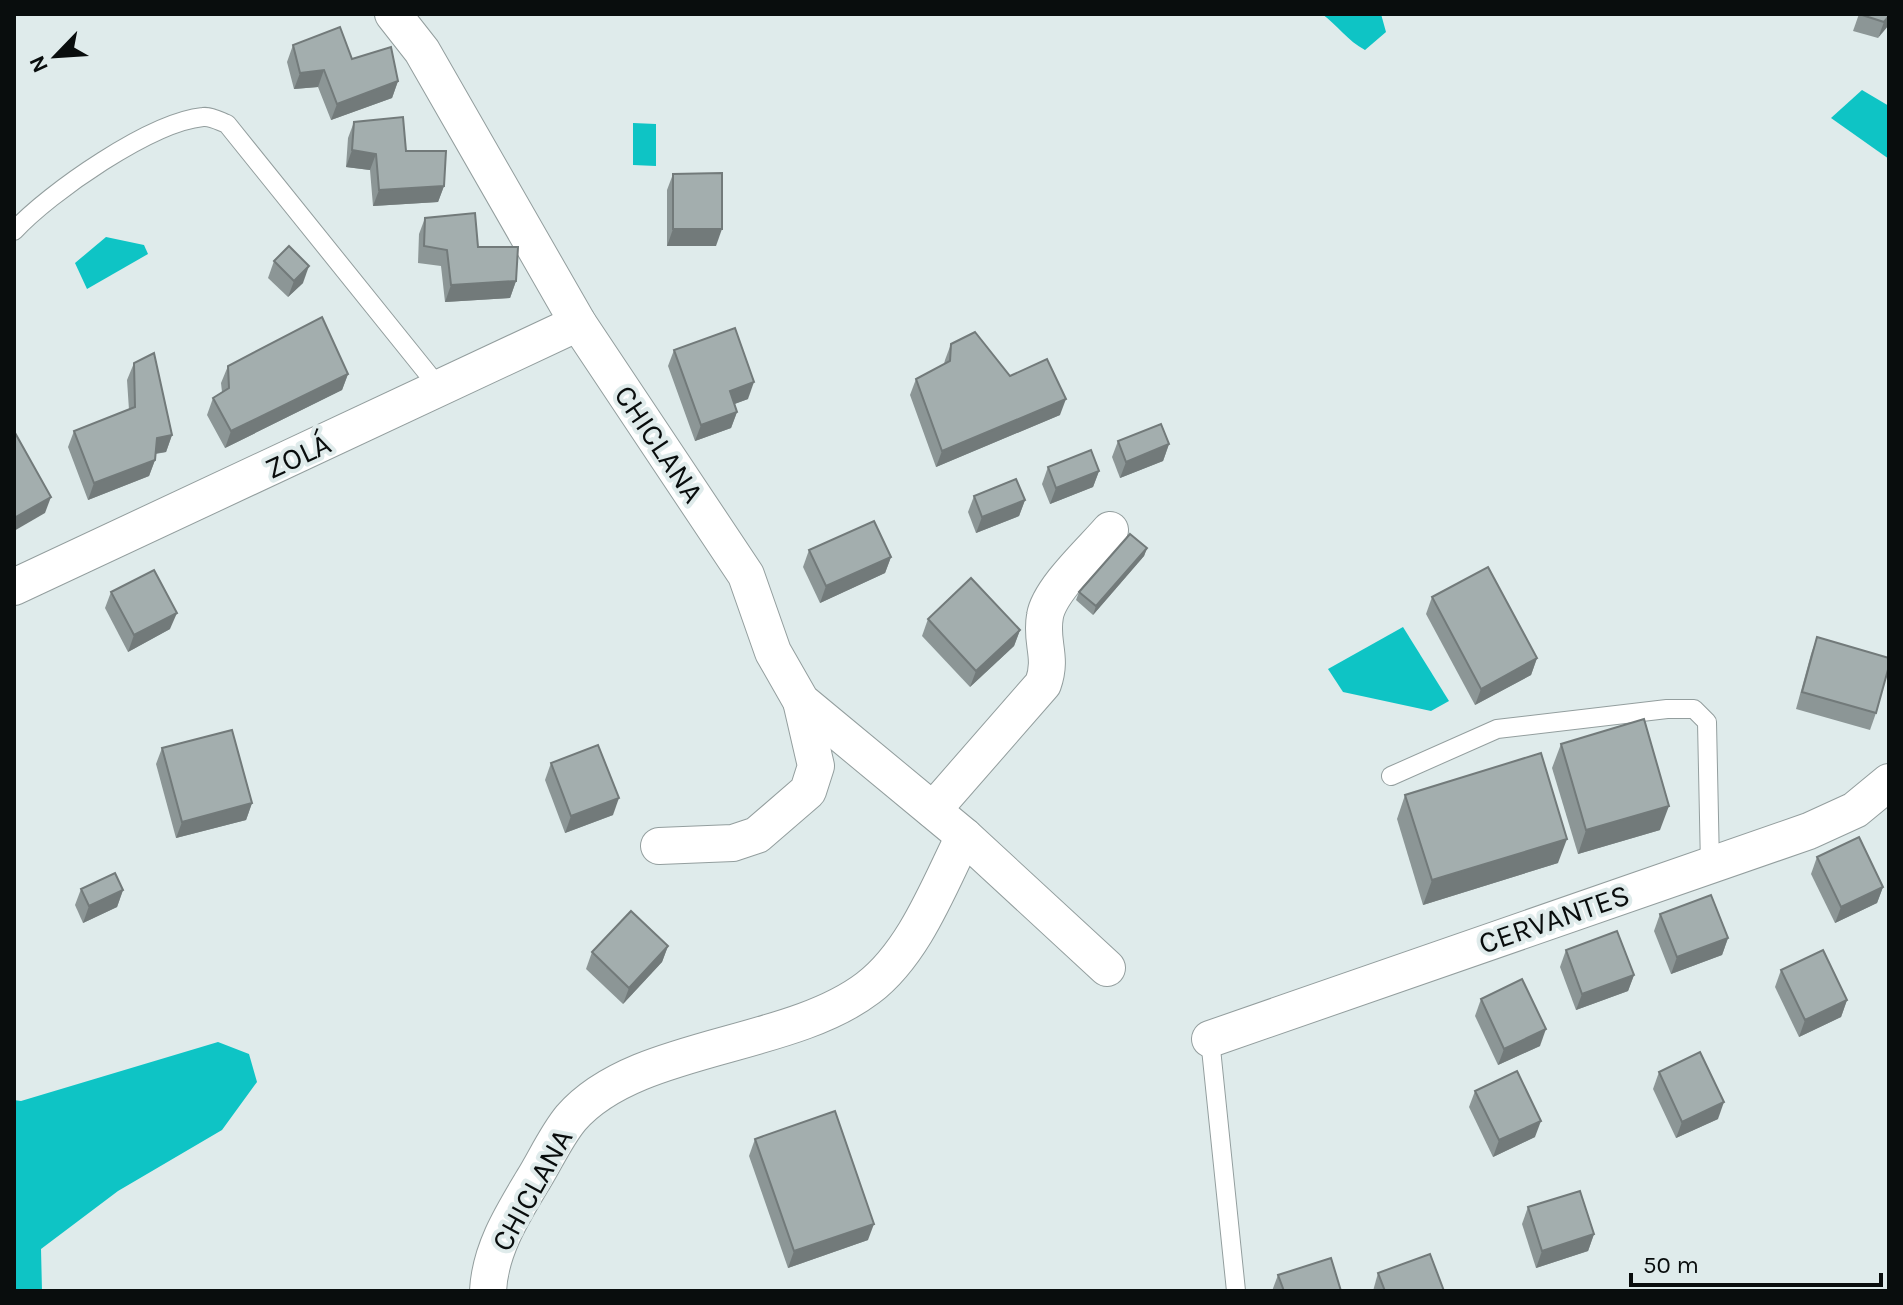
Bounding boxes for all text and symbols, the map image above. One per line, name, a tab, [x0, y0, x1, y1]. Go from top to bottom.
north arrow	[16, 16, 96, 96]
text: N	[24, 51, 54, 77]
street label: CHICLANA	[607, 378, 711, 510]
street label: ZOLÁ	[259, 425, 337, 487]
street label: CERVANTES	[1474, 876, 1634, 962]
street label: CHICLANA	[484, 1123, 580, 1257]
scale bar	[1631, 1237, 1881, 1287]
text: 50 m	[1643, 1251, 1699, 1279]

